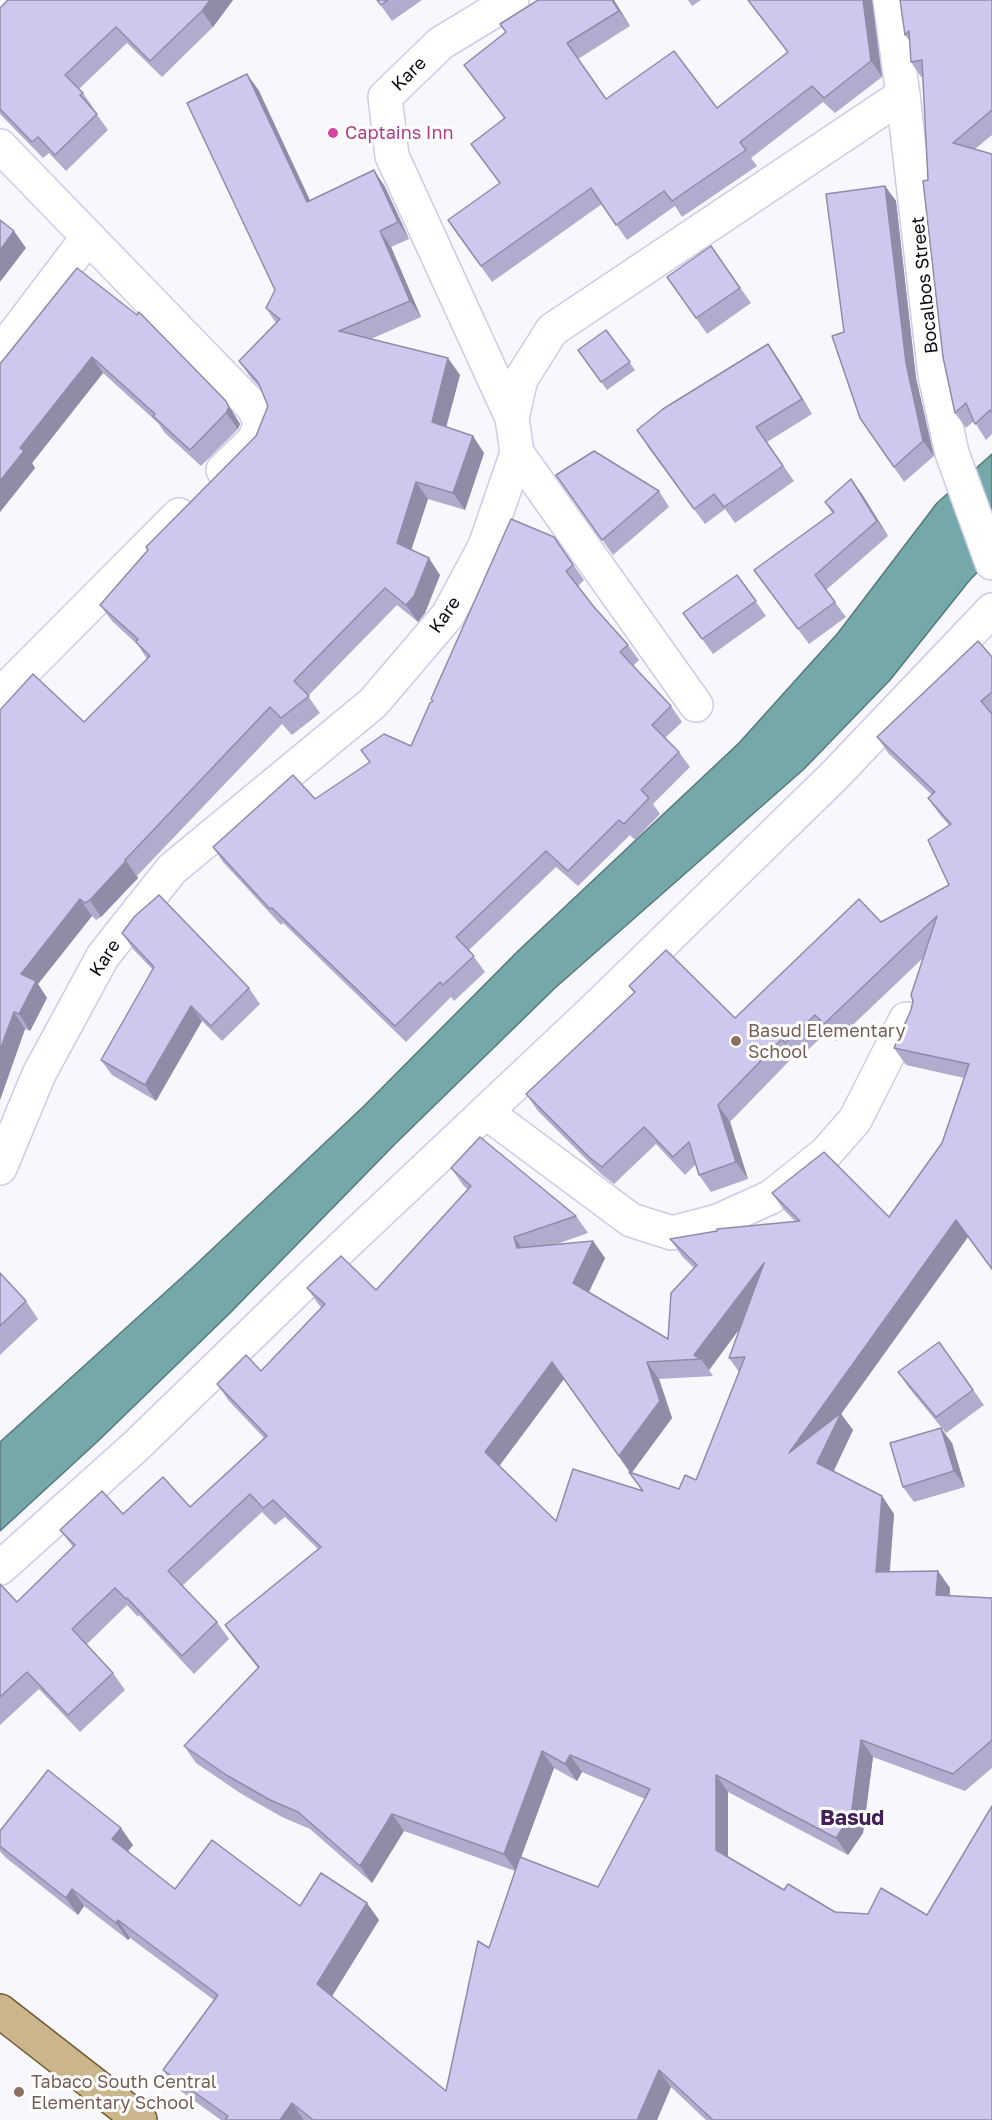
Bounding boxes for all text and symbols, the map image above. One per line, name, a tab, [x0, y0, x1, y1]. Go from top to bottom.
street label: Kare	[387, 52, 431, 96]
place label: Captains Inn	[345, 122, 454, 144]
marker: Captains Inn	[326, 126, 340, 140]
street label: Bocalbos Street	[907, 215, 943, 355]
street label: Kare	[425, 593, 465, 637]
street label: Kare	[85, 935, 125, 981]
place label: Basud Elementary School	[748, 1020, 905, 1062]
marker: Basud Elementary School	[729, 1034, 743, 1048]
district label: Basud	[820, 1805, 884, 1831]
place label: Tabaco South Central Elementary School	[31, 2071, 217, 2114]
marker: Tabaco South Central Elementary School	[12, 2085, 26, 2099]

